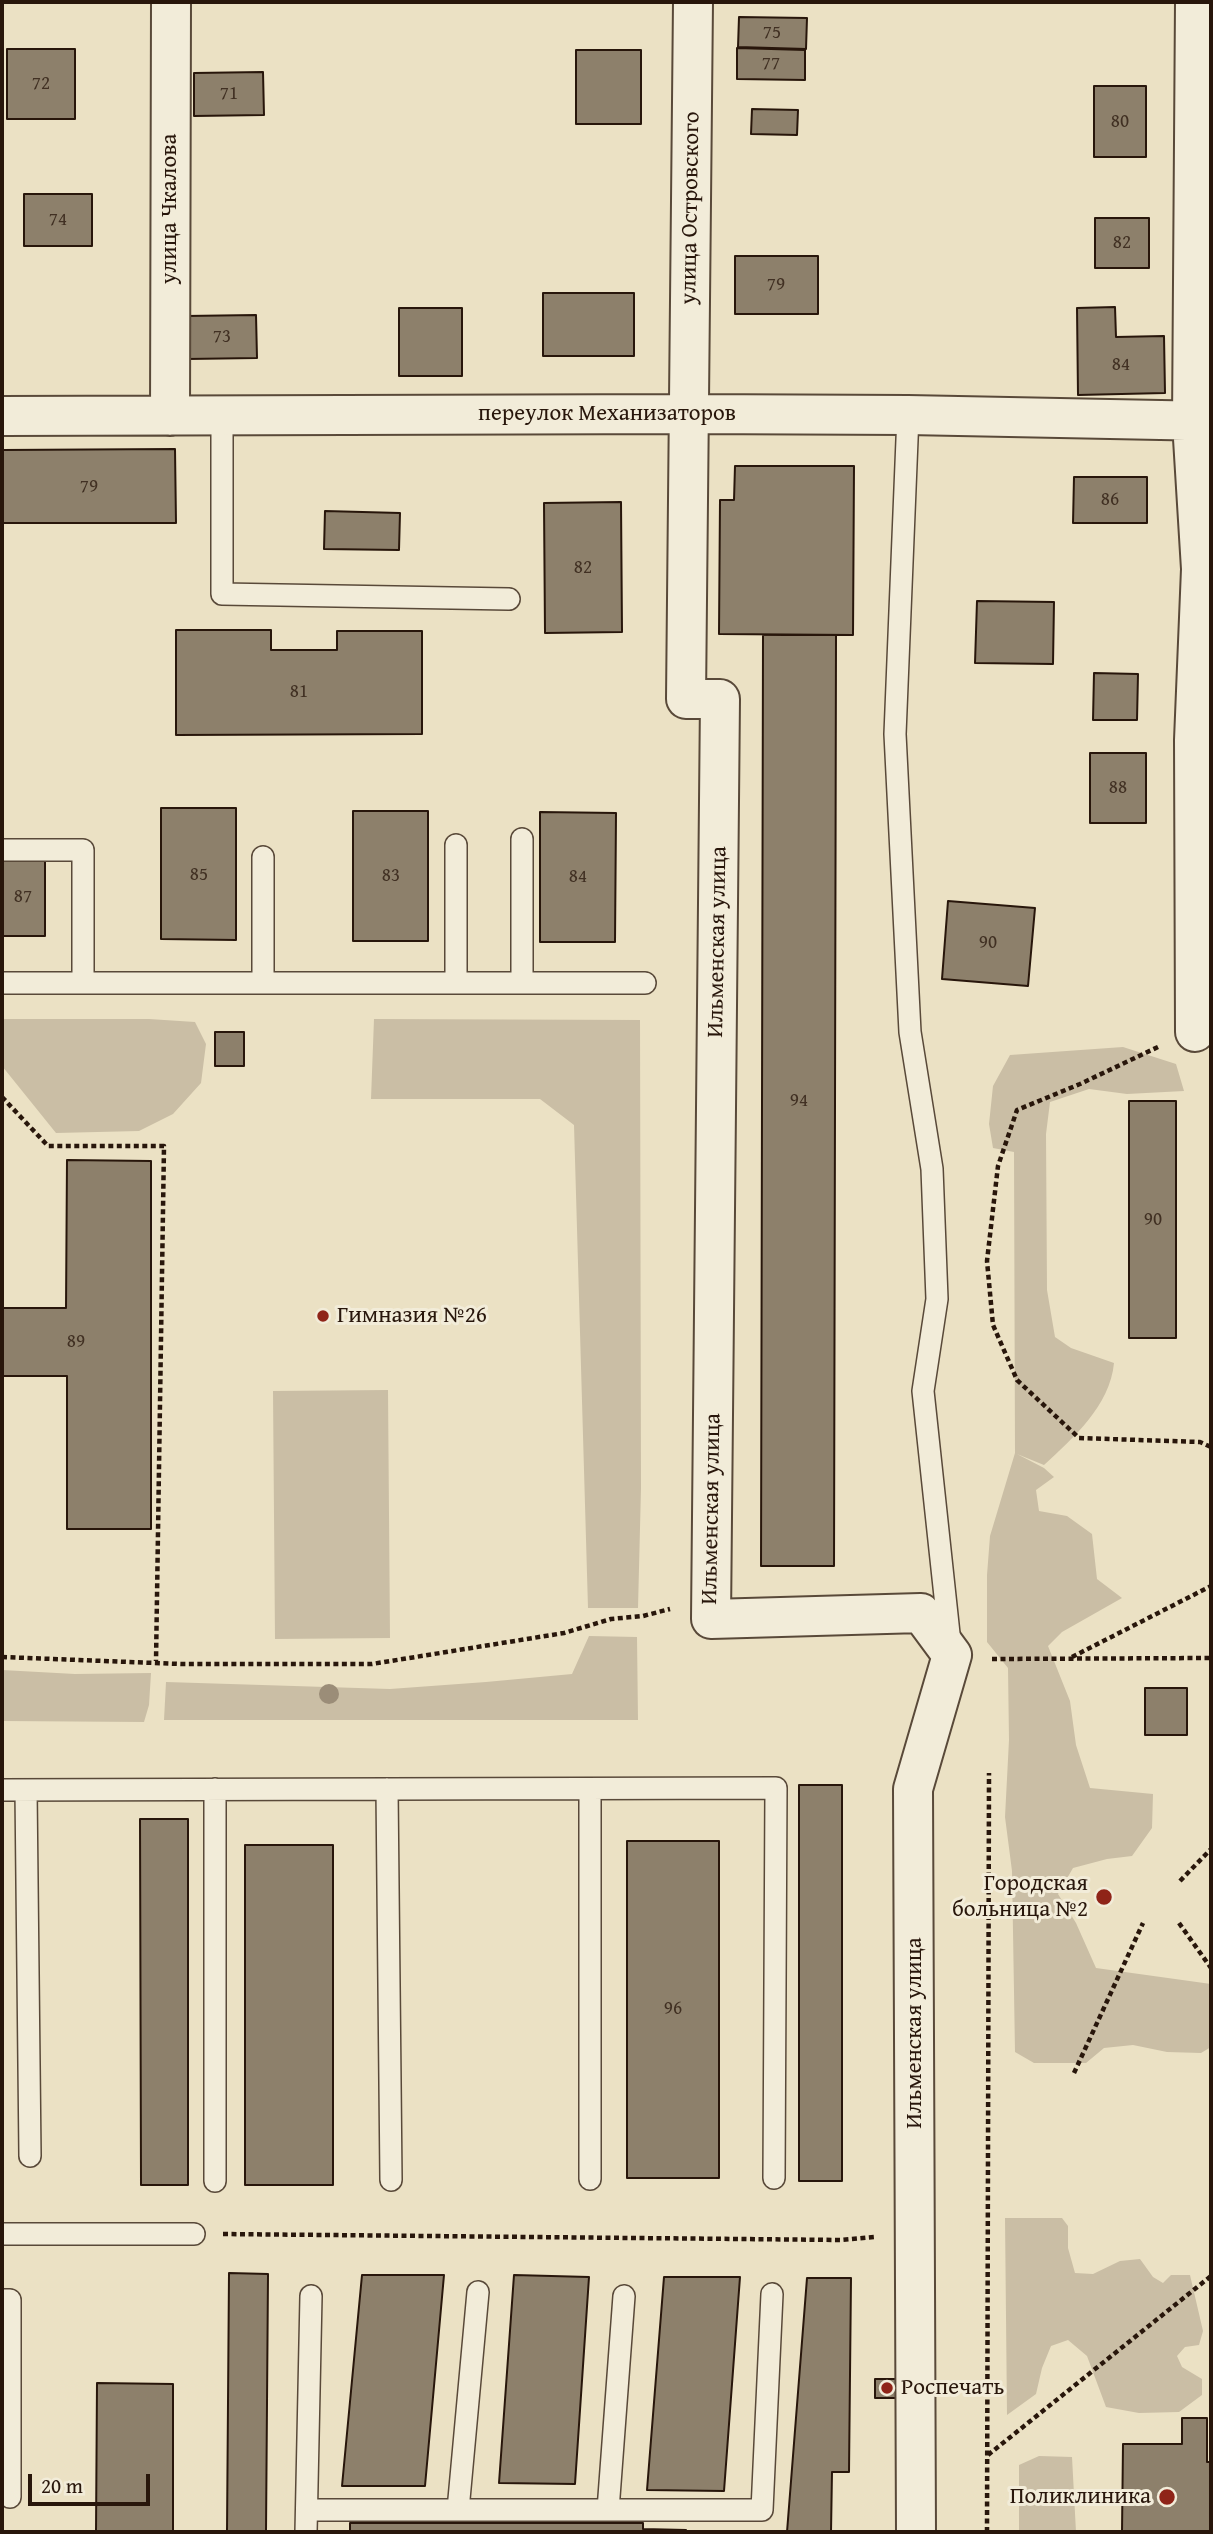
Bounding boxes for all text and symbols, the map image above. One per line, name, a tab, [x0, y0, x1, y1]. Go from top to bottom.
house number: 75	[763, 22, 781, 44]
house number: 77	[762, 53, 780, 75]
house number: 72	[32, 73, 50, 95]
house number: 71	[220, 83, 238, 105]
street label: улица Островского	[676, 111, 706, 305]
house number: 80	[1111, 111, 1129, 133]
street label: улица Чкалова	[156, 134, 184, 284]
house number: 74	[49, 209, 67, 231]
house number: 82	[1113, 232, 1131, 254]
house number: 79	[767, 274, 785, 296]
house number: 73	[213, 326, 231, 348]
house number: 84	[1112, 354, 1130, 376]
street label: переулок Механизаторов	[478, 400, 736, 428]
house number: 79	[80, 476, 98, 498]
house number: 86	[1101, 489, 1119, 511]
house number: 82	[574, 557, 592, 579]
house number: 81	[290, 681, 308, 703]
house number: 88	[1109, 777, 1127, 799]
street label: Ильменская улица	[703, 846, 733, 1038]
house number: 85	[190, 864, 208, 886]
house number: 83	[382, 865, 400, 887]
house number: 84	[569, 866, 587, 888]
house number: 87	[14, 886, 32, 908]
house number: 90	[979, 932, 997, 954]
house number: 94	[790, 1090, 808, 1112]
house number: 90	[1144, 1209, 1162, 1231]
place label: Гимназия №26	[337, 1302, 487, 1330]
marker: Гимназия №26	[315, 1308, 331, 1324]
house number: 89	[67, 1331, 85, 1353]
street label: Ильменская улица	[697, 1413, 727, 1605]
place label: Городская больница №2	[952, 1870, 1088, 1924]
marker: Городская больница №2	[1094, 1887, 1114, 1907]
street label: Ильменская улица	[901, 1937, 929, 2129]
house number: 96	[664, 1998, 682, 2020]
place label: Роспечать	[901, 2374, 1004, 2402]
marker: Роспечать	[879, 2380, 895, 2396]
scale bar	[32, 2460, 154, 2504]
text: 20 m	[41, 2470, 83, 2501]
place label: Поликлиника	[1010, 2483, 1151, 2511]
marker: Поликлиника	[1157, 2487, 1177, 2507]

